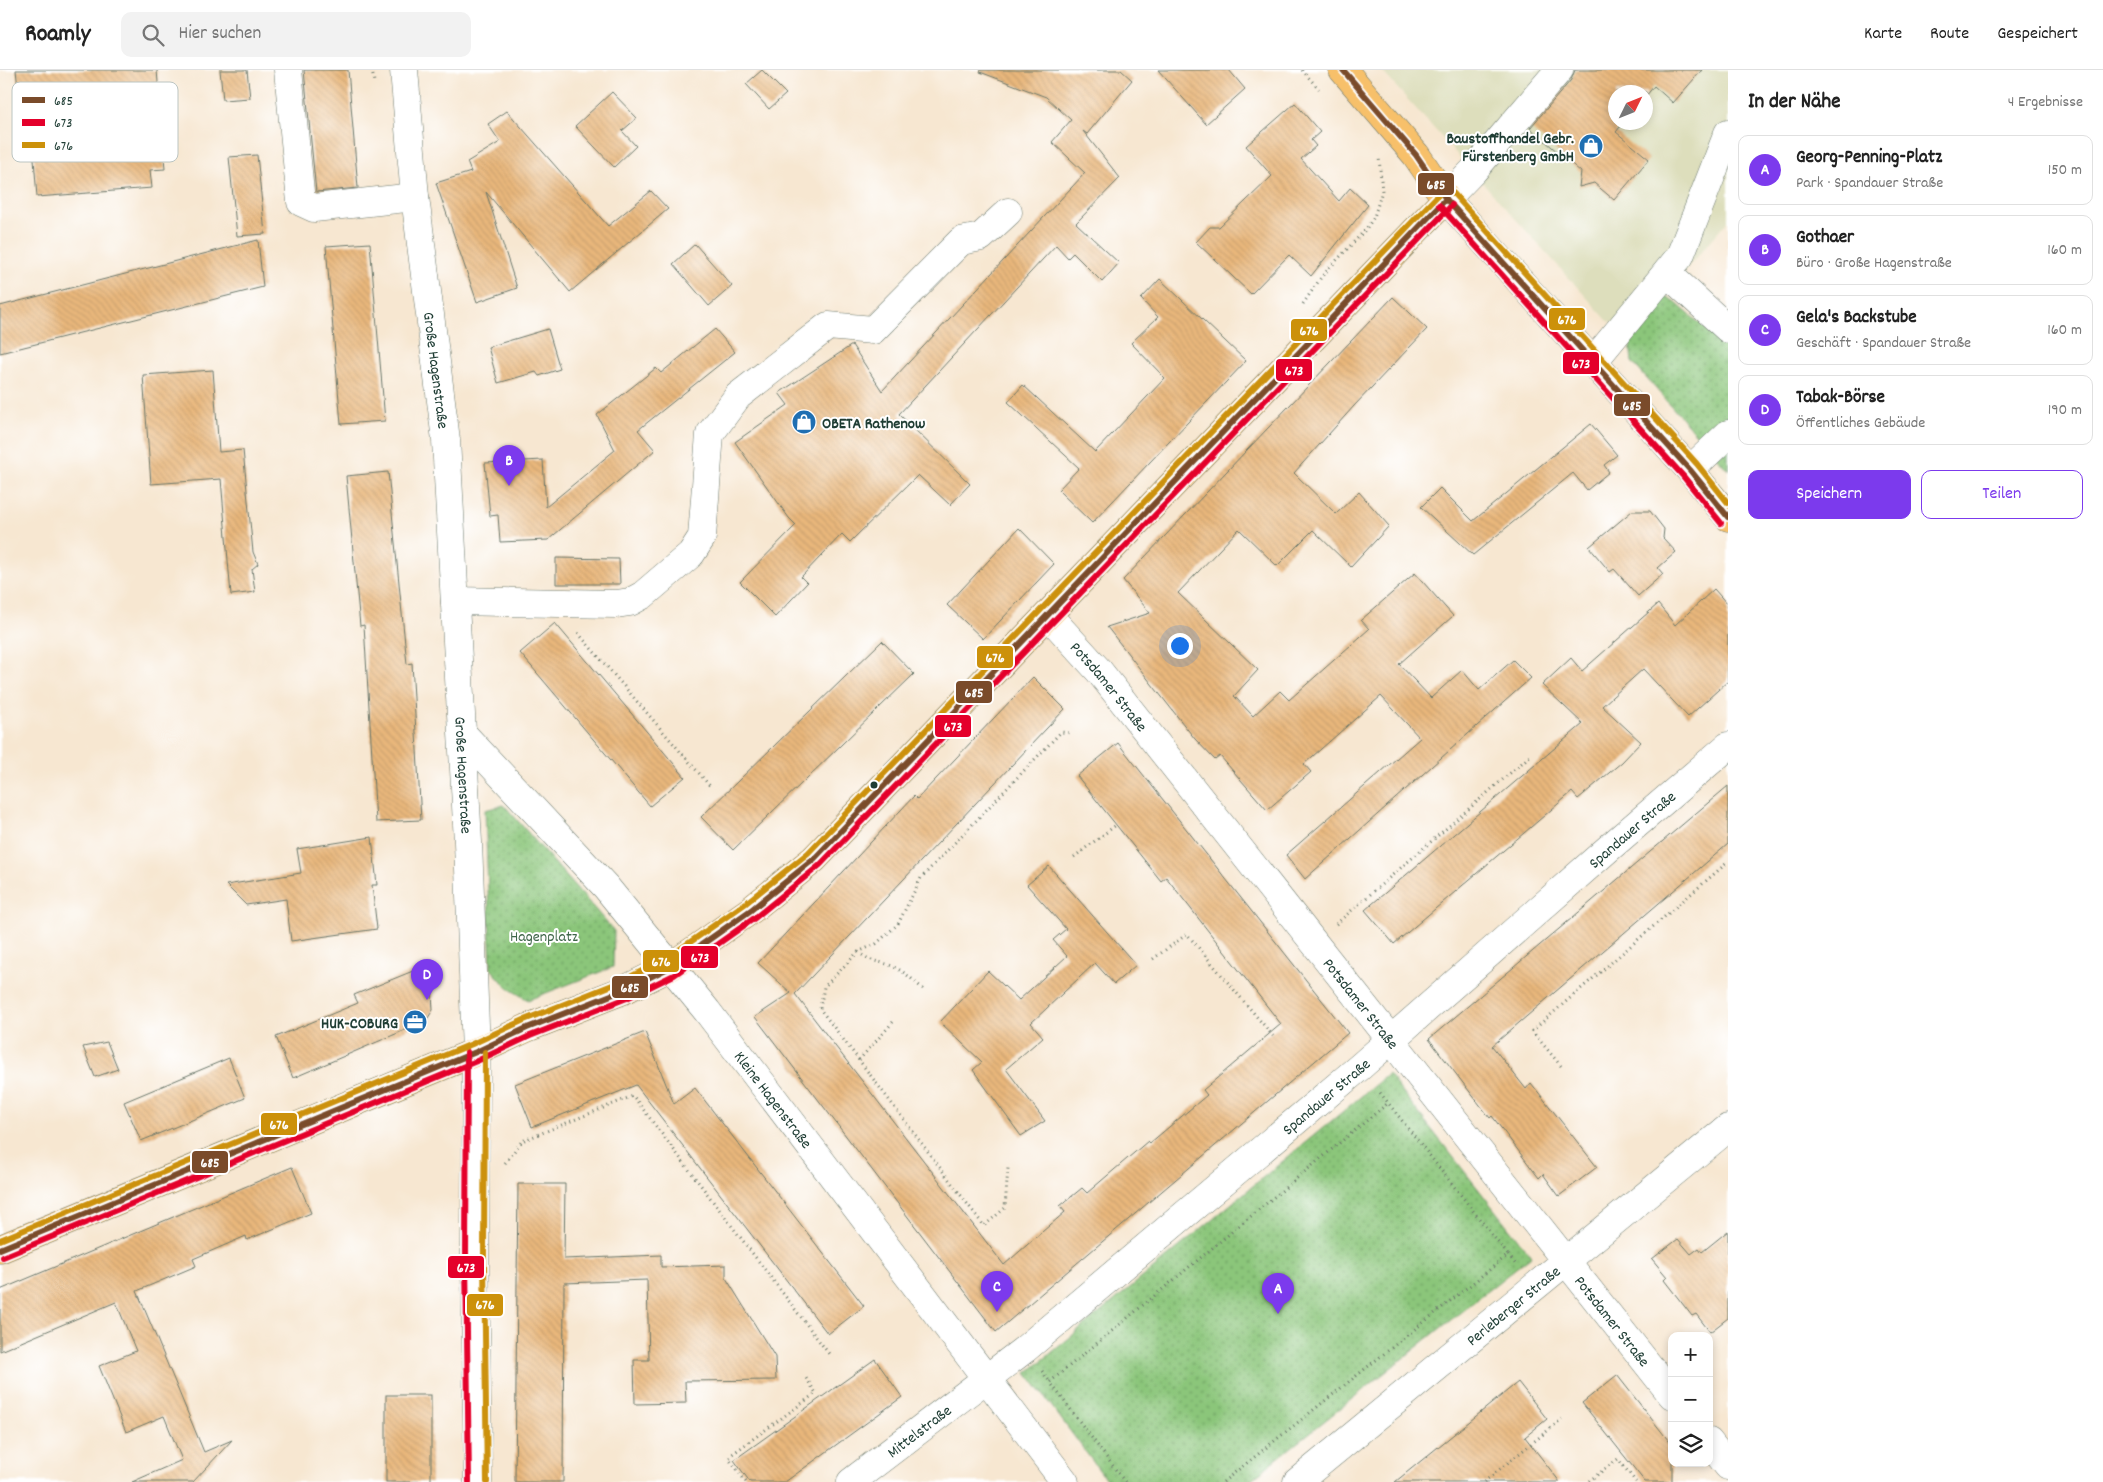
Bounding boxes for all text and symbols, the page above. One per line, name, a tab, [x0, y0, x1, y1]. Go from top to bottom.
search box	[121, 12, 471, 57]
text: Roamly	[25, 18, 91, 52]
icon: search	[139, 21, 167, 49]
text: Hier suchen	[179, 21, 261, 48]
text: Karte	[1864, 22, 1902, 47]
text: Route	[1930, 22, 1969, 47]
text: Gespeichert	[1997, 22, 2078, 47]
legend	[12, 82, 178, 162]
north arrow	[1608, 85, 1653, 130]
text: In der Nähe	[1748, 88, 1840, 118]
text: 4 Ergebnisse	[2008, 91, 2083, 114]
text: 685	[54, 92, 73, 112]
text: 673	[54, 114, 72, 134]
place label: Baustoffhandel Gebr. Fürstenberg GmbH	[1447, 128, 1574, 169]
shop icon: Baustoffhandel Gebr. Fürstenberg GmbH	[1578, 133, 1604, 159]
text: 676	[54, 137, 73, 157]
text: Georg-Penning-Platz	[1796, 145, 1942, 172]
text: A	[1761, 159, 1769, 182]
text: 150 m	[2048, 159, 2082, 182]
line badge: 685	[1417, 172, 1455, 196]
text: Park · Spandauer Straße	[1796, 172, 1943, 195]
text: 685	[1427, 176, 1446, 196]
text: Gothaer	[1796, 225, 1854, 252]
text: B	[1761, 239, 1769, 262]
text: 160 m	[2047, 239, 2082, 262]
text: Büro · Große Hagenstraße	[1796, 252, 1952, 275]
text: Gela's Backstube	[1796, 305, 1917, 332]
line badge: 676	[1548, 307, 1586, 331]
street label: Große Hagenstraße	[416, 311, 453, 430]
text: 676	[1557, 311, 1577, 331]
line badge: 676	[1290, 318, 1328, 342]
text: C	[1761, 319, 1769, 342]
text: 160 m	[2047, 319, 2082, 342]
text: 676	[1299, 322, 1319, 342]
text: Geschäft · Spandauer Straße	[1796, 332, 1971, 355]
line badge: 673	[1562, 351, 1600, 375]
text: 673	[1572, 355, 1590, 375]
line badge: 673	[1275, 358, 1313, 382]
text: 673	[1285, 362, 1303, 382]
text: Tabak-Börse	[1796, 385, 1885, 412]
line badge: 685	[1613, 393, 1651, 417]
text: 685	[1623, 397, 1642, 417]
text: D	[1761, 399, 1769, 422]
text: 190 m	[2048, 399, 2082, 422]
shop icon: OBETA Rathenow	[791, 409, 817, 435]
text: Öffentliches Gebäude	[1796, 412, 1925, 435]
place label: OBETA Rathenow	[822, 413, 925, 436]
pin: B	[493, 445, 525, 486]
button: Speichern	[1748, 470, 1911, 519]
button: Teilen	[1921, 470, 2083, 519]
your location	[1167, 633, 1193, 659]
street label: Potsdamer Straße	[1064, 637, 1152, 737]
line badge: 676	[976, 645, 1014, 669]
text: 676	[985, 649, 1005, 669]
line badge: 685	[955, 680, 993, 704]
text: 685	[965, 684, 984, 704]
line badge: 673	[934, 714, 972, 738]
street label: Große Hagenstraße	[447, 716, 477, 834]
text: 673	[944, 718, 962, 738]
unlabelled marker	[869, 780, 879, 790]
street label: Spandauer Straße	[1584, 786, 1682, 875]
park label: Hagenplatz	[510, 926, 578, 949]
line badge: 673	[680, 945, 719, 969]
line badge: 676	[642, 949, 680, 973]
text: 673	[691, 949, 709, 969]
text: 676	[651, 953, 671, 973]
street label: Potsdamer Straße	[1316, 954, 1403, 1055]
pin: D	[411, 959, 443, 1000]
line badge: 685	[611, 975, 649, 999]
text: 685	[621, 979, 640, 999]
office icon: HUK-COBURG	[402, 1009, 428, 1035]
place label: HUK-COBURG	[321, 1013, 398, 1036]
street label: Kleine Hagenstraße	[727, 1047, 817, 1154]
street label: Spandauer Straße	[1278, 1054, 1376, 1142]
line badge: 676	[260, 1112, 298, 1136]
text: 676	[269, 1116, 289, 1136]
line badge: 685	[191, 1150, 229, 1174]
text: 685	[201, 1154, 220, 1174]
line badge: 673	[447, 1255, 485, 1279]
text: 673	[457, 1259, 475, 1279]
street label: Perleberger Straße	[1462, 1261, 1566, 1352]
pin: C	[981, 1271, 1013, 1312]
street label: Potsdamer Straße	[1568, 1271, 1654, 1373]
pin: A	[1262, 1273, 1294, 1314]
line badge: 676	[466, 1293, 504, 1317]
text: 676	[475, 1296, 495, 1316]
map controls	[1668, 1332, 1713, 1467]
button: +	[1668, 1332, 1713, 1377]
button: −	[1668, 1377, 1713, 1422]
street label: Mittelstraße	[883, 1400, 957, 1465]
button: layers	[1668, 1422, 1713, 1467]

